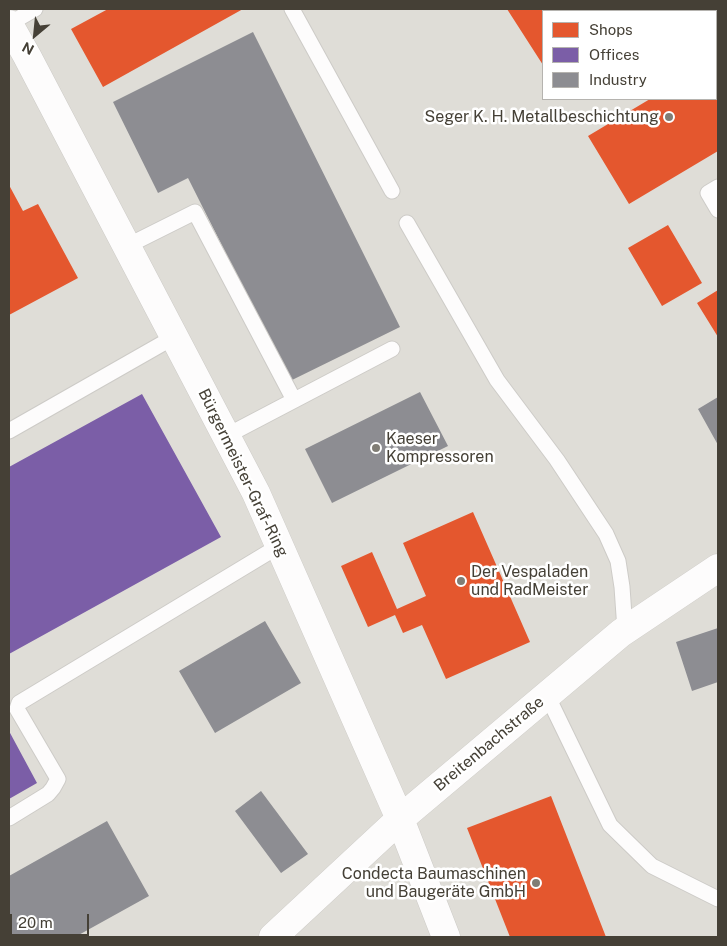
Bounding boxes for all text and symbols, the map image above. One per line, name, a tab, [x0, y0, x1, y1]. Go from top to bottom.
north arrow	[10, 10, 60, 60]
legend	[542, 10, 717, 100]
text: Shops	[589, 21, 633, 38]
text: N	[19, 39, 37, 58]
text: Offices	[589, 46, 639, 63]
text: Industry	[589, 71, 647, 88]
place label: Seger K. H. Metallbeschichtung	[424, 107, 659, 127]
marker: Seger K. H. Metallbeschichtung	[663, 111, 675, 123]
street label: Bürgermeister-Graf-Ring	[194, 386, 292, 560]
place label: Kaeser Kompressoren	[386, 429, 494, 467]
marker: Kaeser Kompressoren	[370, 442, 382, 454]
place label: Der Vespaladen und RadMeister	[471, 562, 588, 600]
marker: Der Vespaladen und RadMeister	[455, 575, 467, 587]
street label: Breitenbachstraße	[430, 692, 548, 796]
place label: Condecta Baumaschinen und Baugeräte GmbH	[342, 864, 526, 902]
marker: Condecta Baumaschinen und Baugeräte GmbH	[530, 877, 542, 889]
scale bar	[12, 904, 91, 936]
text: 20 m	[18, 914, 53, 931]

